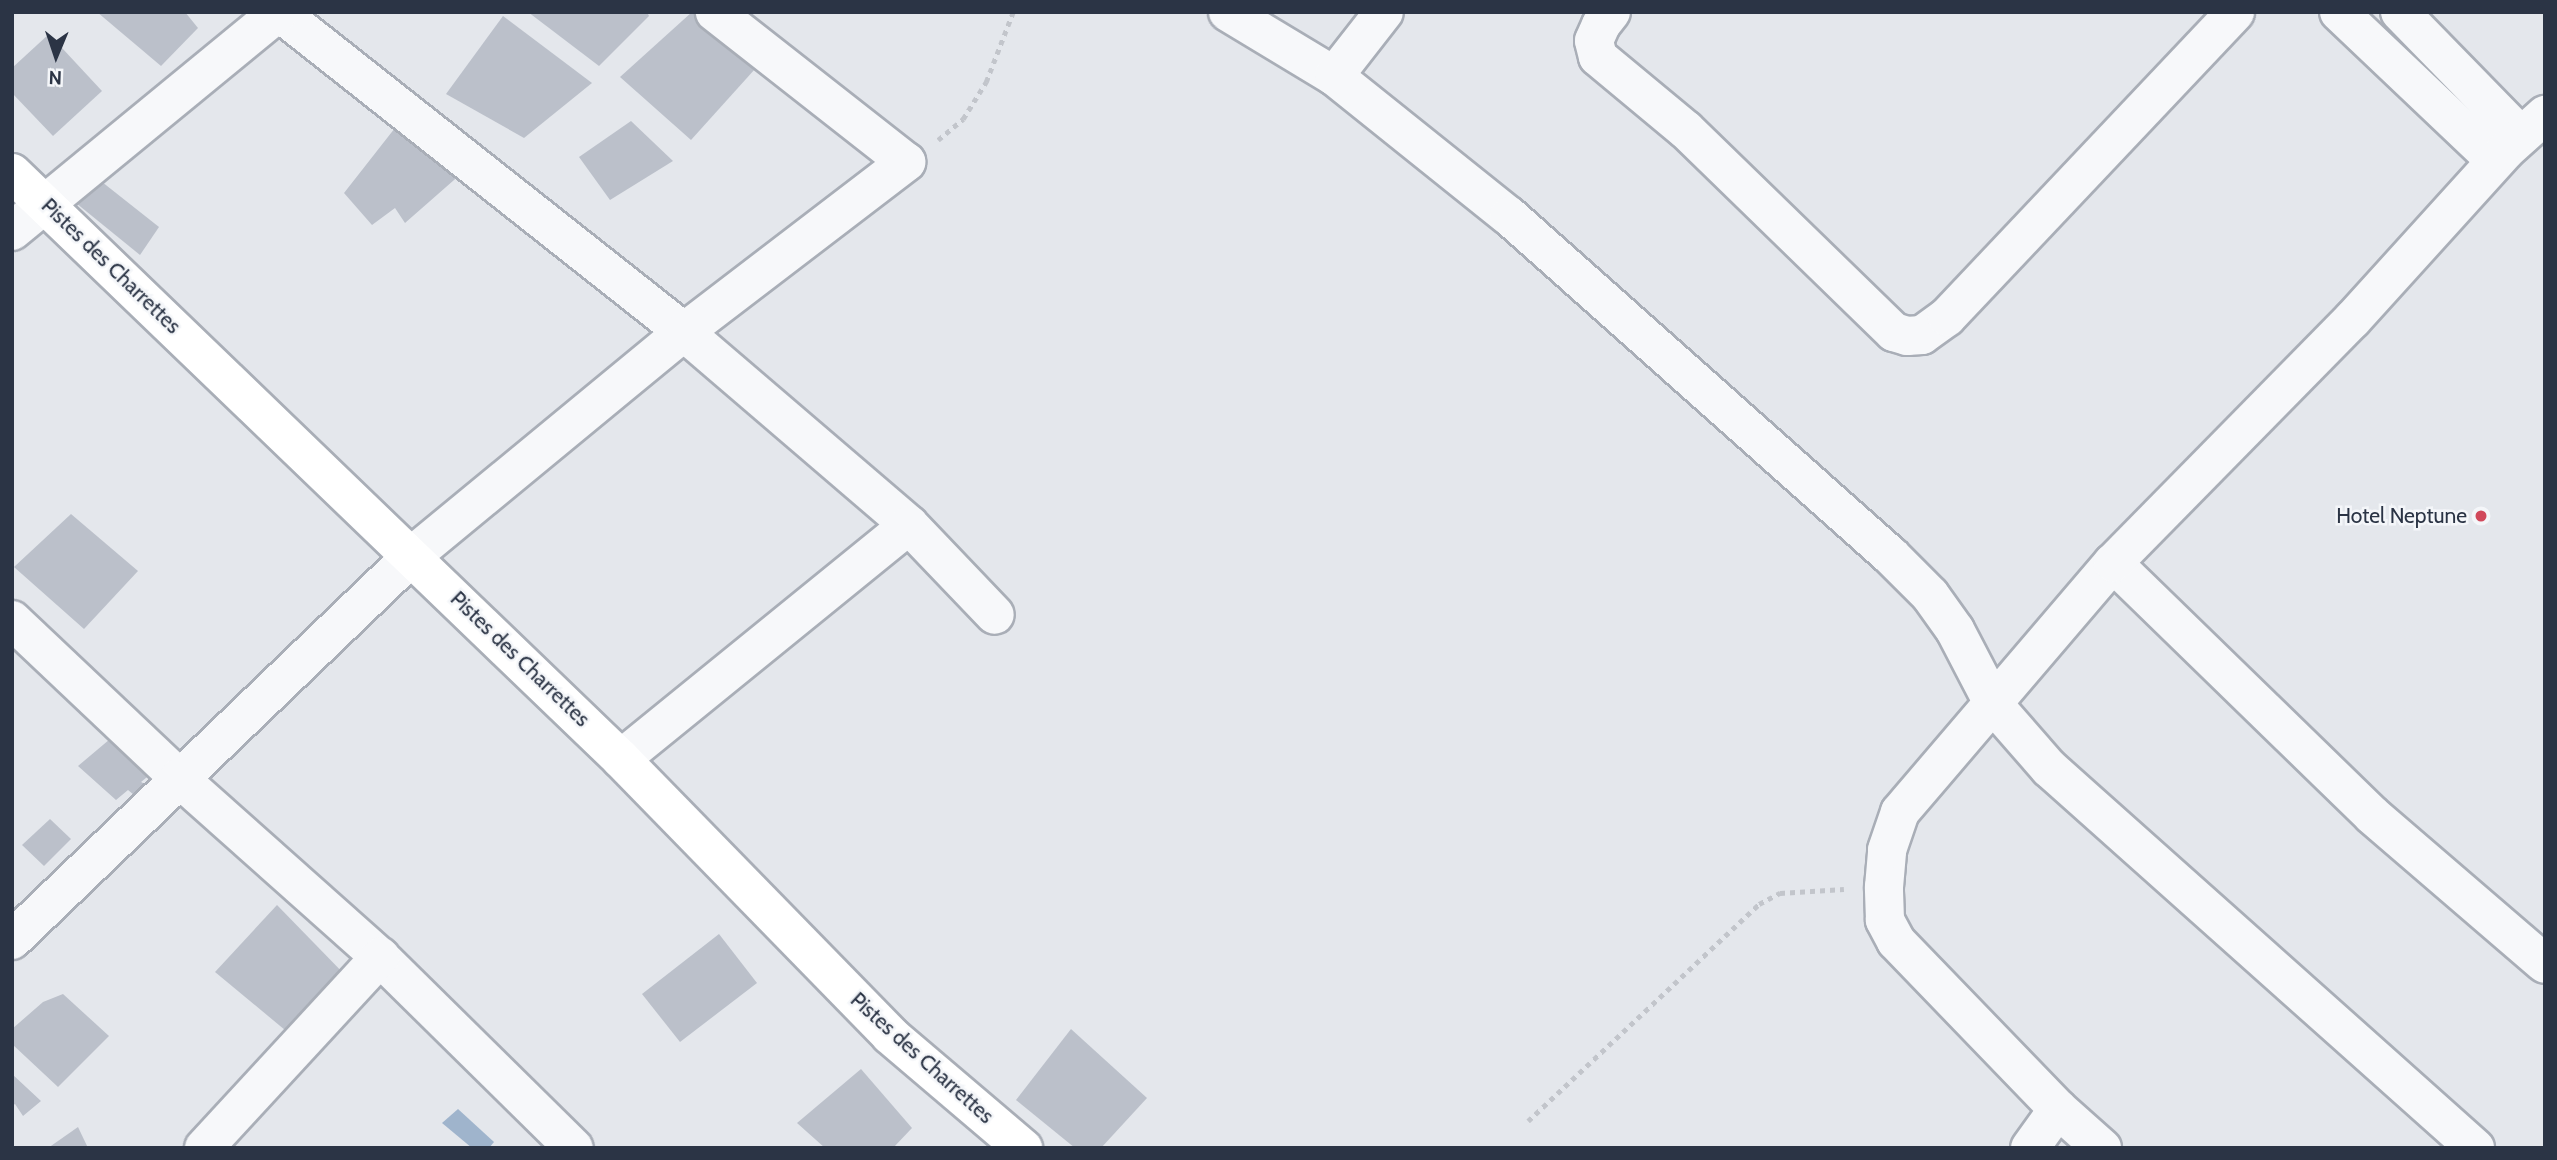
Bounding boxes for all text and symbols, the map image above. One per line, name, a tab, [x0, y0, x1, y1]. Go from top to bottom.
north arrow	[21, 21, 91, 91]
text: N	[48, 66, 62, 89]
street label: Pistes des Charrettes	[36, 193, 186, 339]
place label: Hotel Neptune	[2336, 503, 2467, 529]
marker: Hotel Neptune	[2473, 508, 2489, 524]
street label: Pistes des Charrettes	[445, 586, 595, 732]
street label: Pistes des Charrettes	[845, 987, 999, 1129]

